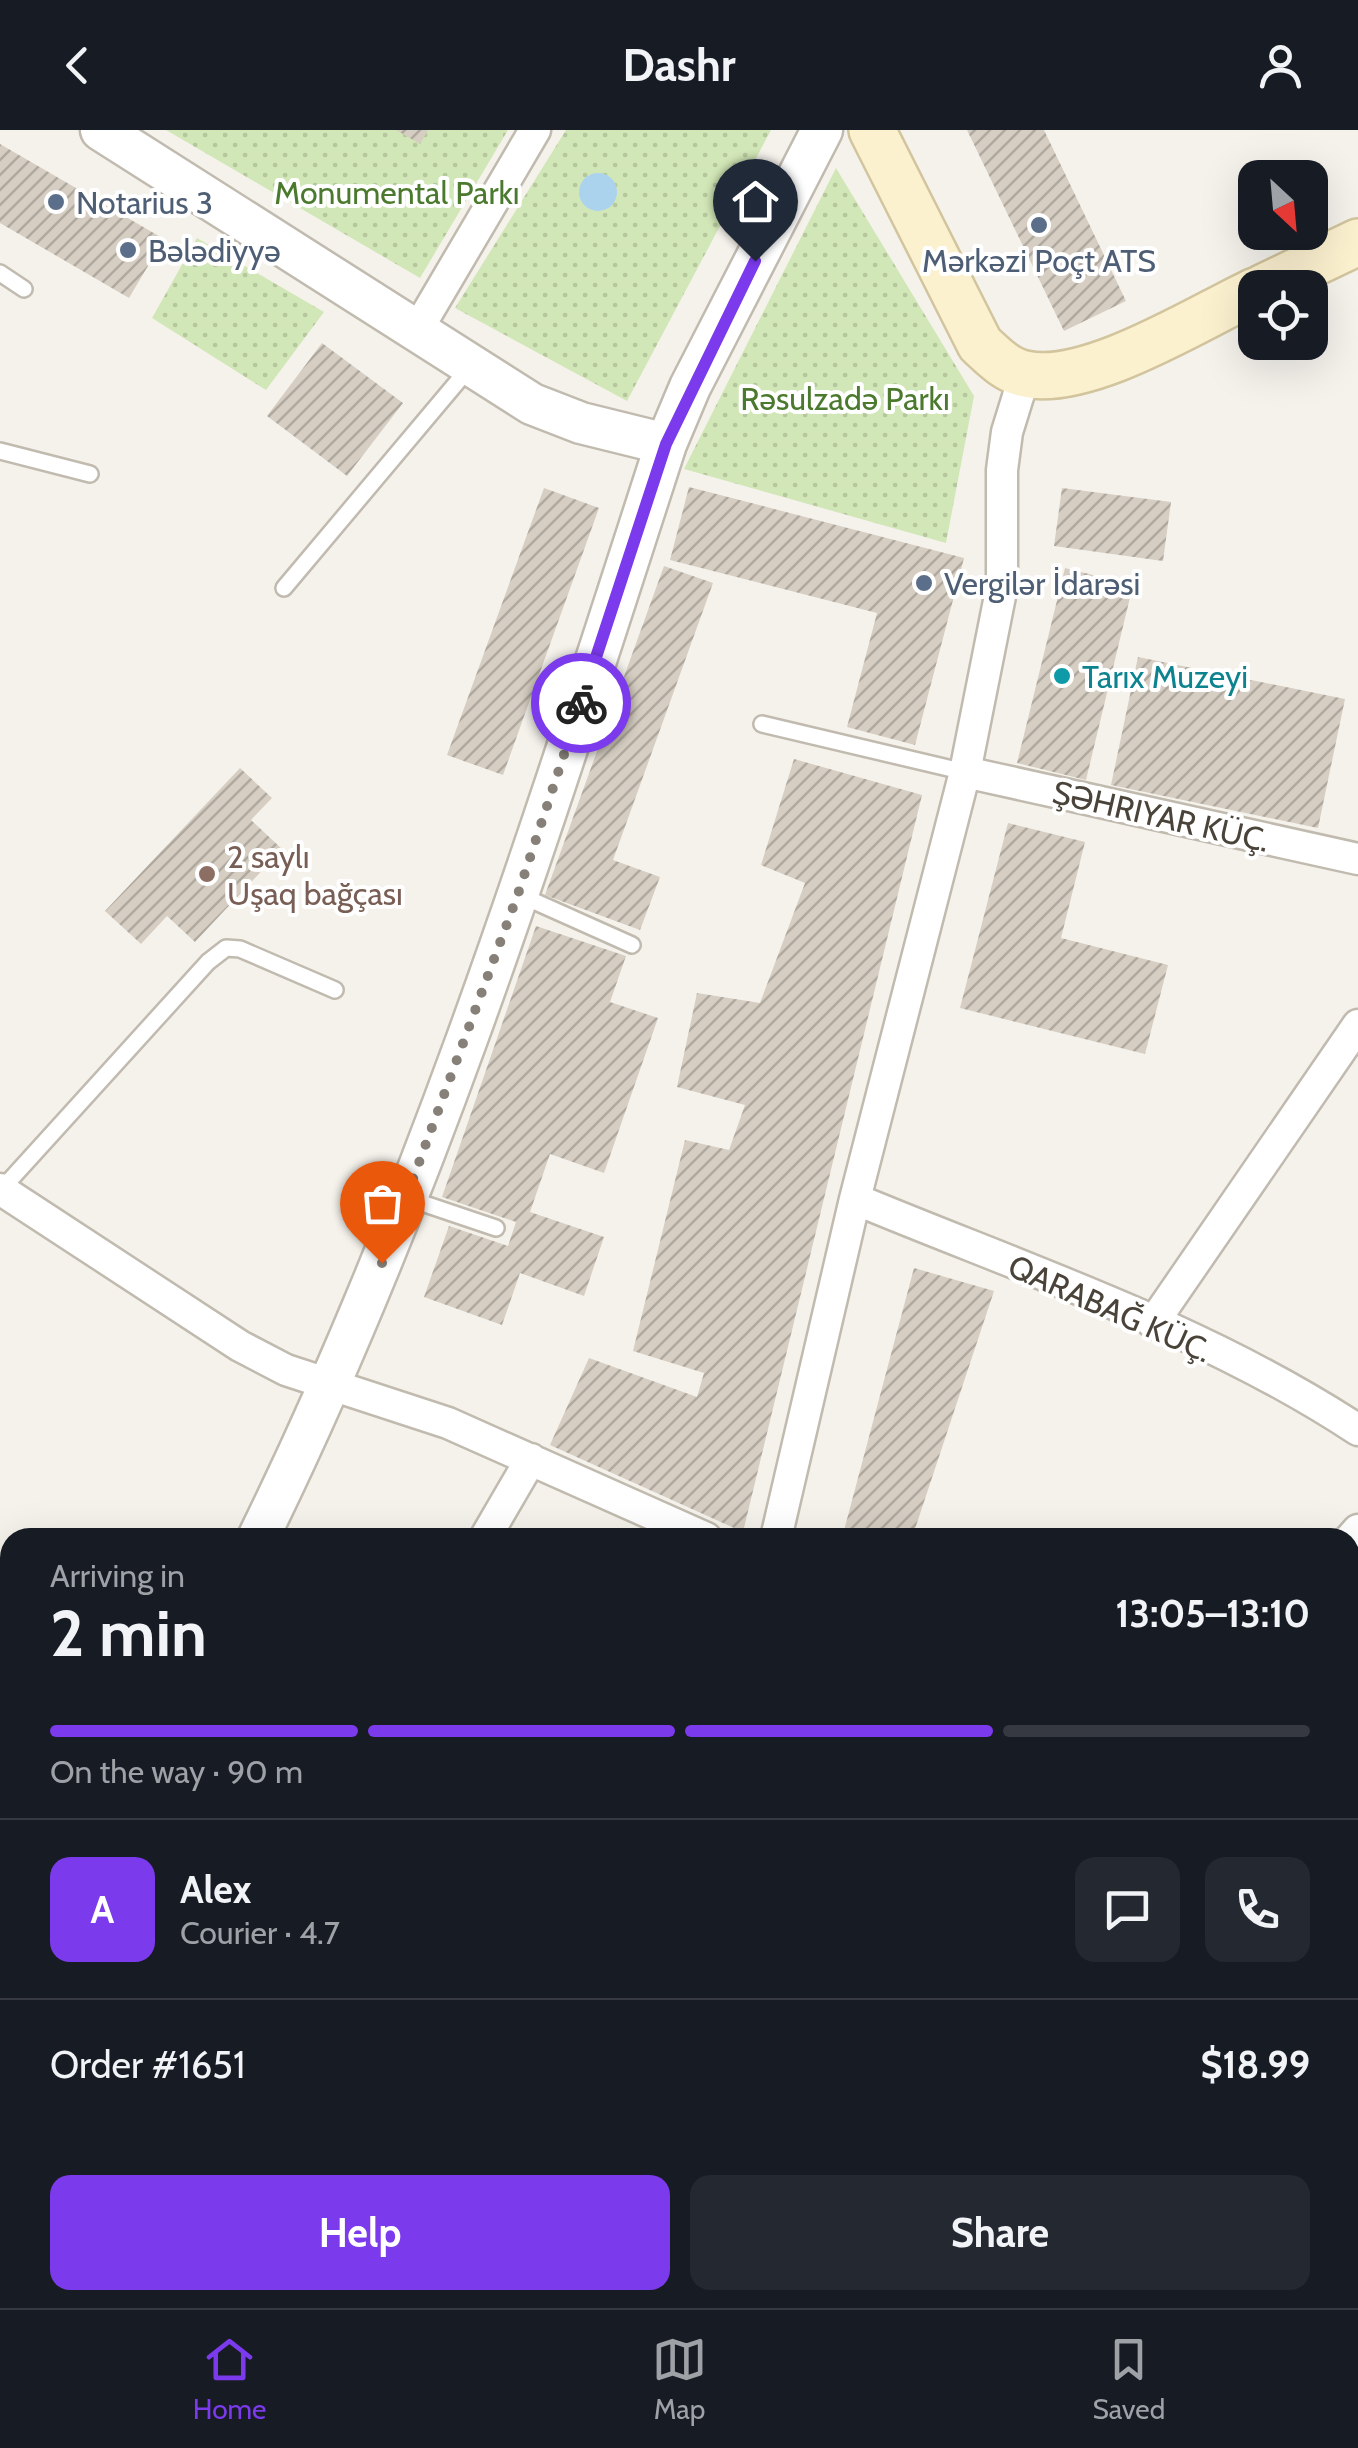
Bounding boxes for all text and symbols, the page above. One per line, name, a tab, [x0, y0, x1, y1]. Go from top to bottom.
icon: back	[50, 38, 105, 93]
text: Dashr	[622, 38, 736, 92]
icon: person	[1253, 38, 1308, 93]
pin	[713, 159, 798, 262]
north arrow	[1238, 160, 1328, 250]
map controls	[1238, 160, 1328, 360]
park label: Monumental Parkı	[274, 173, 520, 212]
icon: home	[728, 174, 783, 229]
place label: Notarius 3	[76, 183, 213, 222]
marker: Notarius 3	[45, 191, 67, 213]
marker: Mərkəzi Poçt ATS	[1028, 214, 1050, 236]
place label: Bələdiyyə	[148, 231, 281, 270]
marker: Bələdiyyə	[117, 239, 139, 261]
place label: Mərkəzi Poçt ATS	[922, 241, 1156, 280]
button: locate	[1238, 270, 1328, 360]
park label: Rəsulzadə Parkı	[740, 379, 950, 418]
place label: Vergilər İdarəsi	[944, 564, 1140, 603]
marker: Vergilər İdarəsi	[913, 572, 935, 594]
courier	[531, 653, 631, 753]
place label: Tarıx Muzeyi	[1082, 657, 1248, 696]
marker: Tarıx Muzeyi	[1051, 665, 1073, 687]
icon: bike	[554, 676, 609, 731]
street label: ŞƏHRIYAR KÜÇ.	[1049, 772, 1273, 860]
place label: 2 saylı Uşaq bağçası	[227, 837, 403, 913]
marker: 2 saylı Uşaq bağçası	[196, 863, 218, 885]
pin	[340, 1161, 425, 1264]
icon: bag	[355, 1176, 410, 1231]
street label: QARABAĞ KÜÇ.	[1002, 1246, 1218, 1370]
text: Arriving in	[50, 1556, 185, 1595]
text: 13:05–13:10	[1116, 1590, 1310, 1637]
text: 2 min	[50, 1593, 207, 1672]
text: On the way · 90 m	[50, 1752, 303, 1791]
button: chat	[1075, 1857, 1180, 1962]
button: phone	[1205, 1857, 1310, 1962]
text: Alex	[180, 1866, 251, 1913]
text: A	[91, 1886, 114, 1933]
text: Courier · 4.7	[180, 1913, 340, 1952]
text: Order #1651	[50, 2041, 245, 2088]
text: $18.99	[1200, 2041, 1310, 2088]
button: Help	[50, 2175, 670, 2290]
button: Share	[690, 2175, 1310, 2290]
tab: Home	[193, 2332, 266, 2426]
tab: Map	[652, 2332, 707, 2426]
tab: Saved	[1093, 2332, 1165, 2426]

